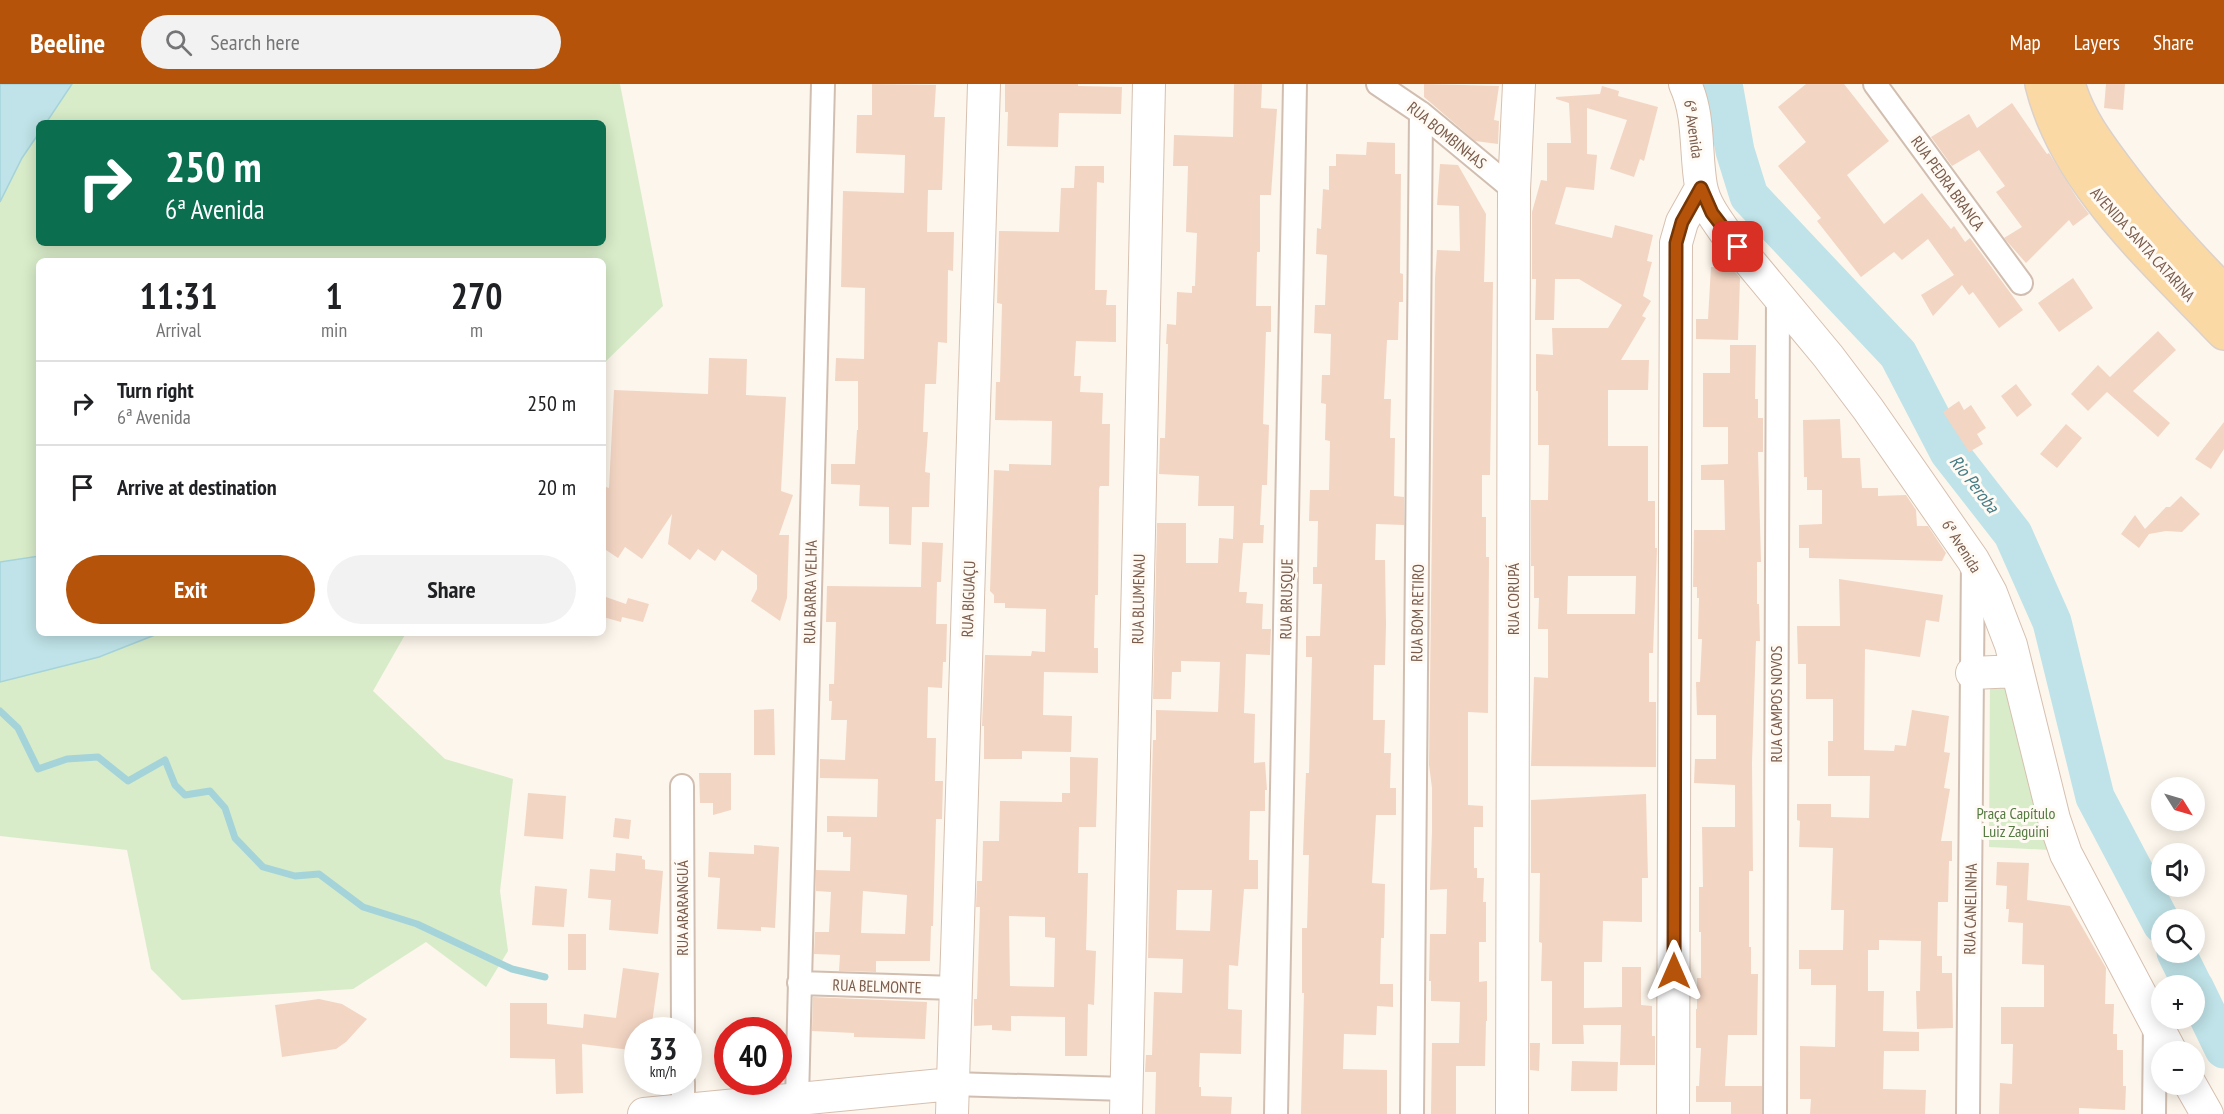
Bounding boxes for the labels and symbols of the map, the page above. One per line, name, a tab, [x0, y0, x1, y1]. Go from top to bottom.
street label: RUA BOMBINHAS	[1403, 97, 1491, 173]
street label: 6ª Avenida	[1680, 98, 1708, 160]
street label: RUA PEDRA BRANCA	[1907, 132, 1989, 235]
street label: AVENIDA SANTA CATARINA	[2086, 183, 2200, 306]
pin	[1712, 221, 1763, 272]
water label: Rio Peroba	[1945, 450, 2005, 518]
street label: 6ª Avenida	[1938, 516, 1986, 576]
street label: RUA BARRA VELHA	[799, 540, 821, 644]
street label: RUA BLUMENAU	[1127, 554, 1149, 644]
street label: RUA BRUSQUE	[1275, 558, 1297, 640]
street label: RUA BIGUAÇU	[957, 560, 979, 638]
street label: RUA CORUPÁ	[1503, 562, 1523, 635]
street label: RUA BOM RETIRO	[1406, 564, 1428, 662]
street label: RUA CAMPOS NOVOS	[1766, 645, 1786, 762]
north arrow	[2151, 777, 2205, 831]
park label: Praça Capítulo Luiz Zaguini	[1977, 803, 2056, 841]
street label: RUA ARARANGUÁ	[672, 860, 692, 956]
street label: RUA CANELINHA	[1959, 863, 1981, 955]
position arrow	[1642, 939, 1706, 1003]
street label: RUA BELMONTE	[832, 974, 922, 998]
speed limit sign: 40	[714, 1017, 792, 1095]

